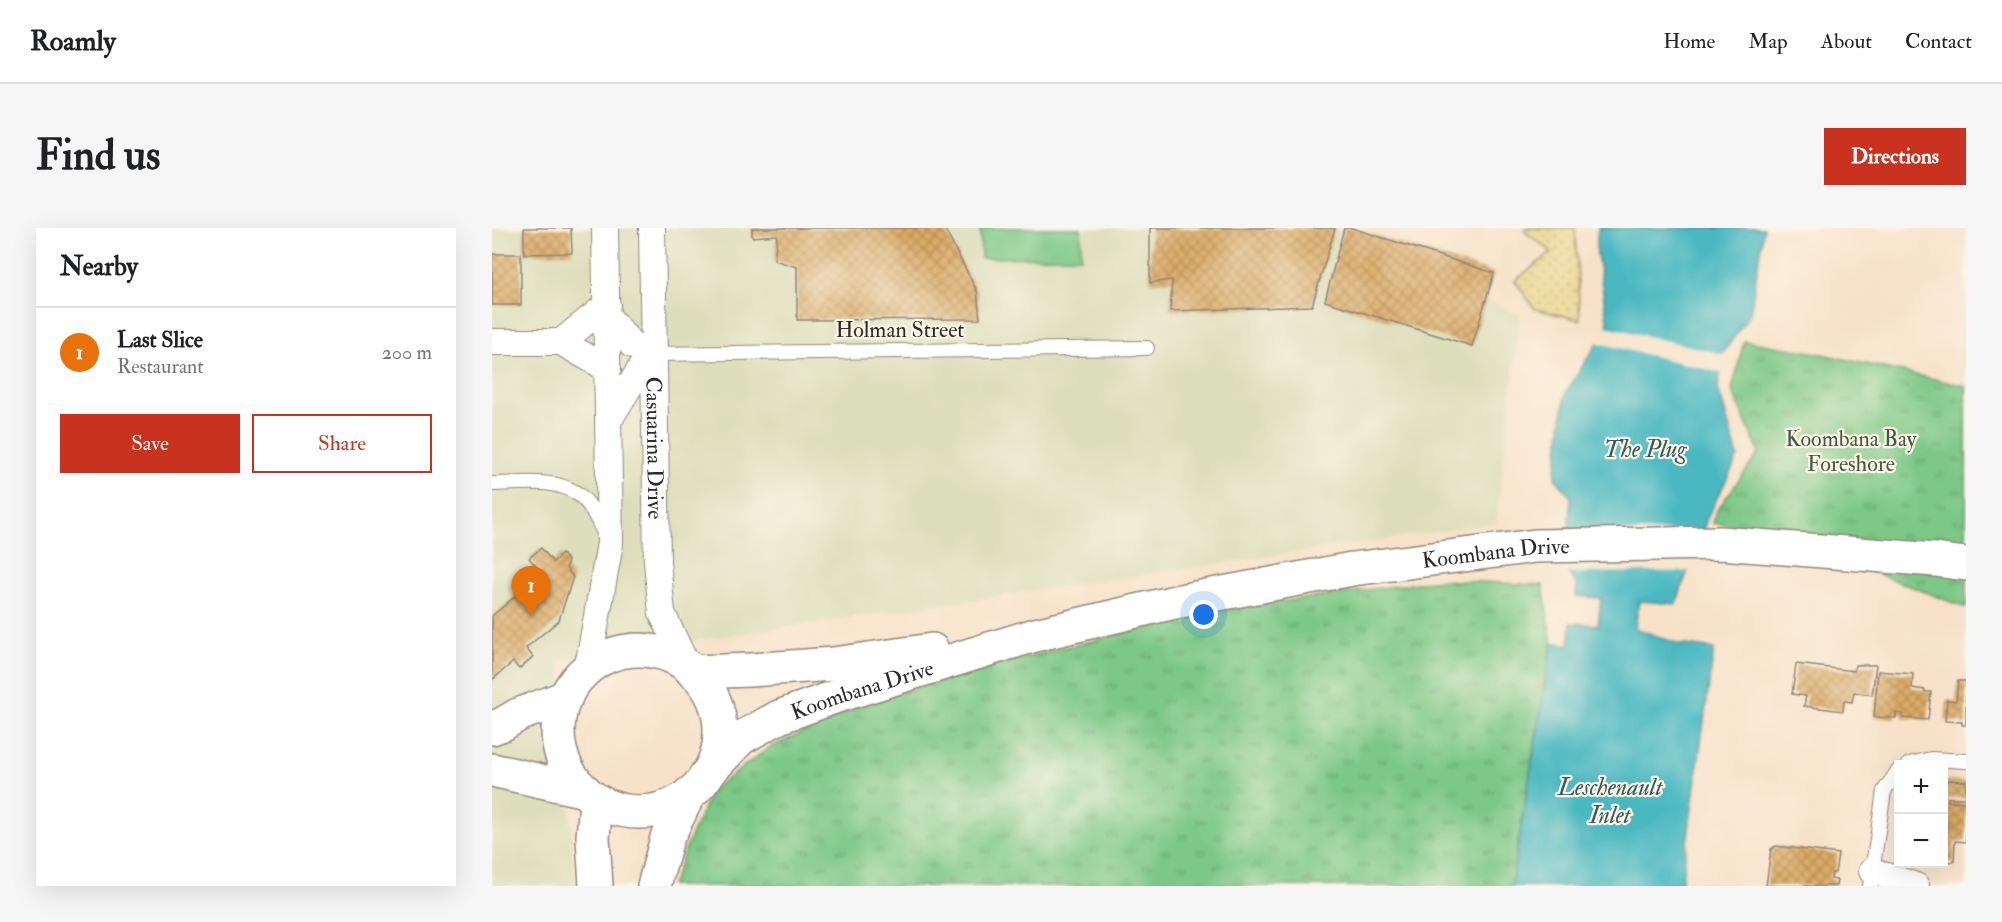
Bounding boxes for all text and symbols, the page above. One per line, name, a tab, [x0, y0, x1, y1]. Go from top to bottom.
text: Roamly	[30, 24, 116, 59]
text: Home	[1663, 28, 1715, 55]
text: Map	[1748, 28, 1788, 55]
text: About	[1821, 28, 1872, 55]
text: Contact	[1905, 28, 1972, 55]
button: Directions	[1824, 128, 1966, 185]
text: Find us	[36, 130, 160, 182]
text: Nearby	[60, 251, 138, 283]
street label: Holman Street	[836, 316, 964, 344]
text: Last Slice	[117, 326, 203, 354]
text: 1	[76, 340, 83, 365]
text: 200 m	[382, 340, 432, 365]
text: Restaurant	[117, 354, 204, 379]
street label: Casuarina Drive	[639, 377, 669, 519]
button: Save	[60, 414, 240, 473]
button: Share	[252, 414, 432, 473]
park label: Koombana Bay Foreshore	[1786, 425, 1917, 478]
water label: The Plug	[1604, 434, 1687, 465]
street label: Koombana Drive	[1421, 532, 1570, 575]
pin: 1	[512, 566, 550, 616]
your location	[1189, 600, 1218, 629]
street label: Koombana Drive	[787, 654, 937, 727]
map controls	[1894, 760, 1948, 868]
button: +	[1894, 760, 1948, 814]
water label: Leschenault Inlet	[1557, 772, 1663, 831]
button: −	[1894, 814, 1948, 868]

